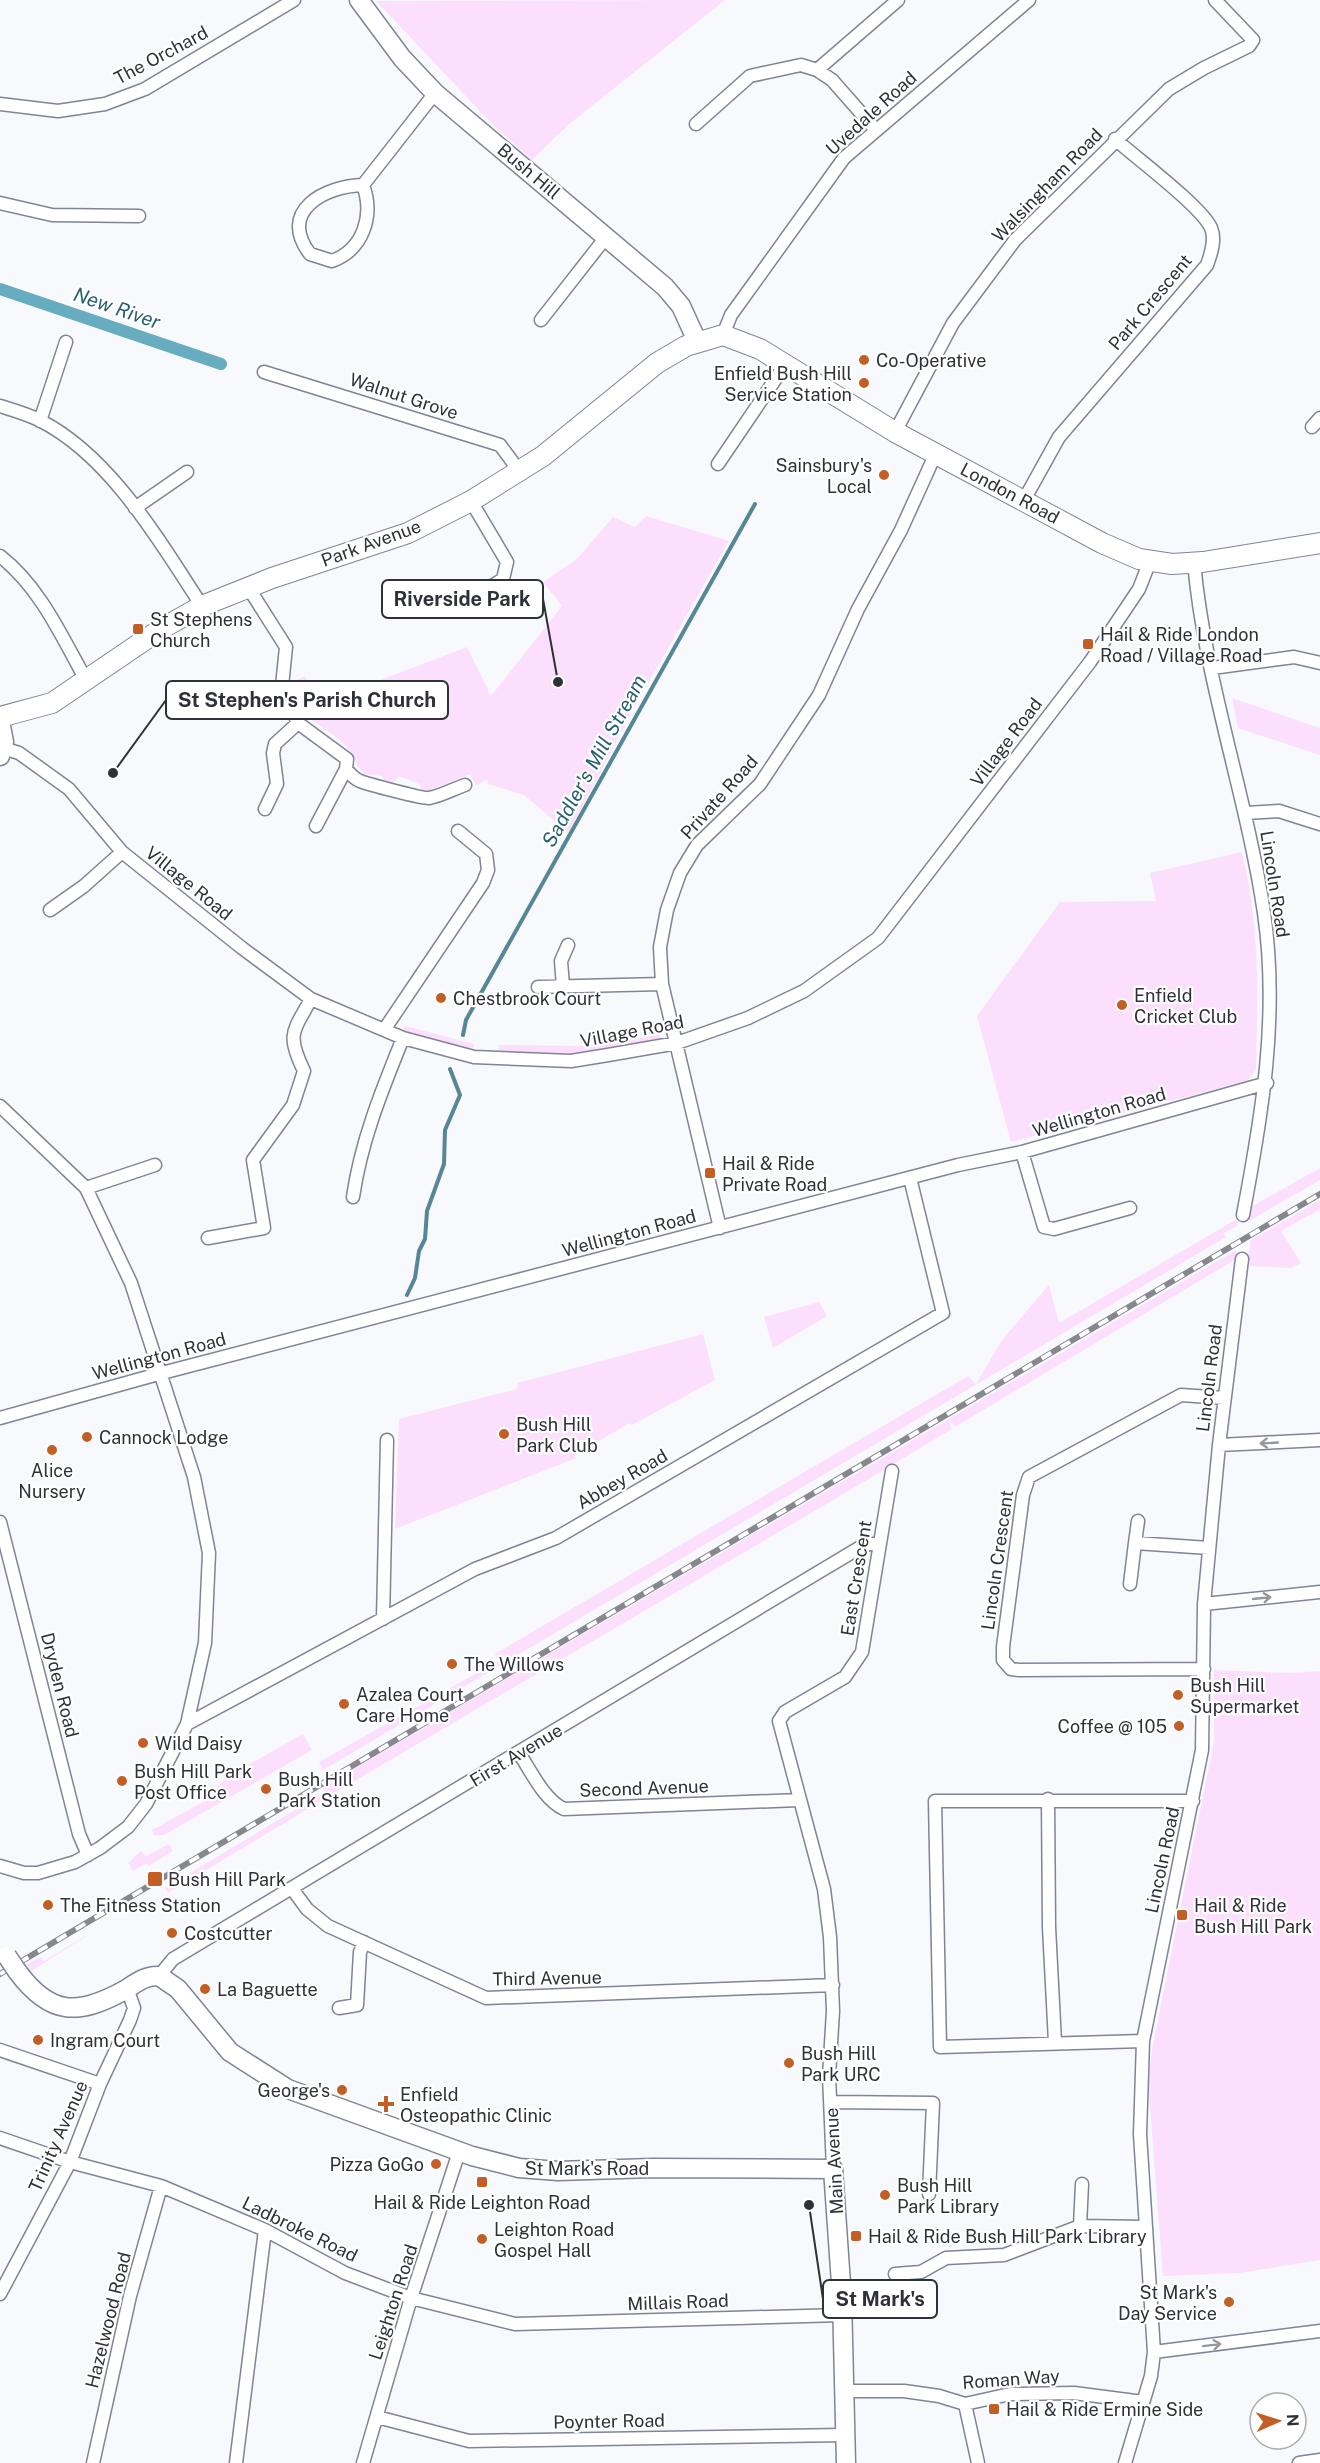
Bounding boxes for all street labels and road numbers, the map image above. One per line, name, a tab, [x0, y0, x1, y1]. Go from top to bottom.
street label: The Orchard	[111, 22, 211, 88]
street label: Uvedale Road	[821, 67, 921, 159]
street label: Walsingham Road	[987, 124, 1107, 246]
street label: Bush Hill	[493, 139, 565, 203]
street label: Park Crescent	[1104, 250, 1196, 354]
street label: Walnut Grove	[347, 369, 461, 423]
street label: London Road	[957, 458, 1063, 528]
street label: Park Avenue	[318, 515, 424, 571]
street label: Village Road	[966, 694, 1046, 790]
street label: Private Road	[676, 751, 762, 843]
street label: Lincoln Road	[1256, 829, 1294, 939]
street label: Village Road	[142, 842, 236, 924]
street label: Village Road	[578, 1011, 686, 1051]
street label: Wellington Road	[1030, 1083, 1168, 1141]
street label: Wellington Road	[560, 1205, 698, 1261]
street label: Lincoln Road	[1192, 1323, 1226, 1433]
street label: Wellington Road	[90, 1328, 228, 1384]
street label: Abbey Road	[573, 1445, 671, 1513]
street label: Lincoln Crescent	[977, 1489, 1017, 1631]
street label: East Crescent	[837, 1519, 875, 1637]
street label: Dryden Road	[37, 1630, 83, 1740]
street label: First Avenue	[466, 1719, 566, 1791]
street label: Second Avenue	[579, 1775, 709, 1801]
street label: Lincoln Road	[1141, 1805, 1183, 1915]
street label: Third Avenue	[492, 1967, 602, 1989]
street label: Trinity Avenue	[24, 2077, 92, 2195]
street label: Main Avenue	[821, 2107, 847, 2215]
street label: St Mark's Road	[525, 2158, 649, 2179]
street label: Ladbroke Road	[239, 2192, 361, 2266]
street label: Leighton Road	[364, 2242, 422, 2362]
street label: Hazelwood Road	[81, 2250, 135, 2390]
street label: Millais Road	[627, 2290, 729, 2314]
street label: Roman Way	[962, 2365, 1061, 2393]
street label: Poynter Road	[553, 2410, 665, 2432]

